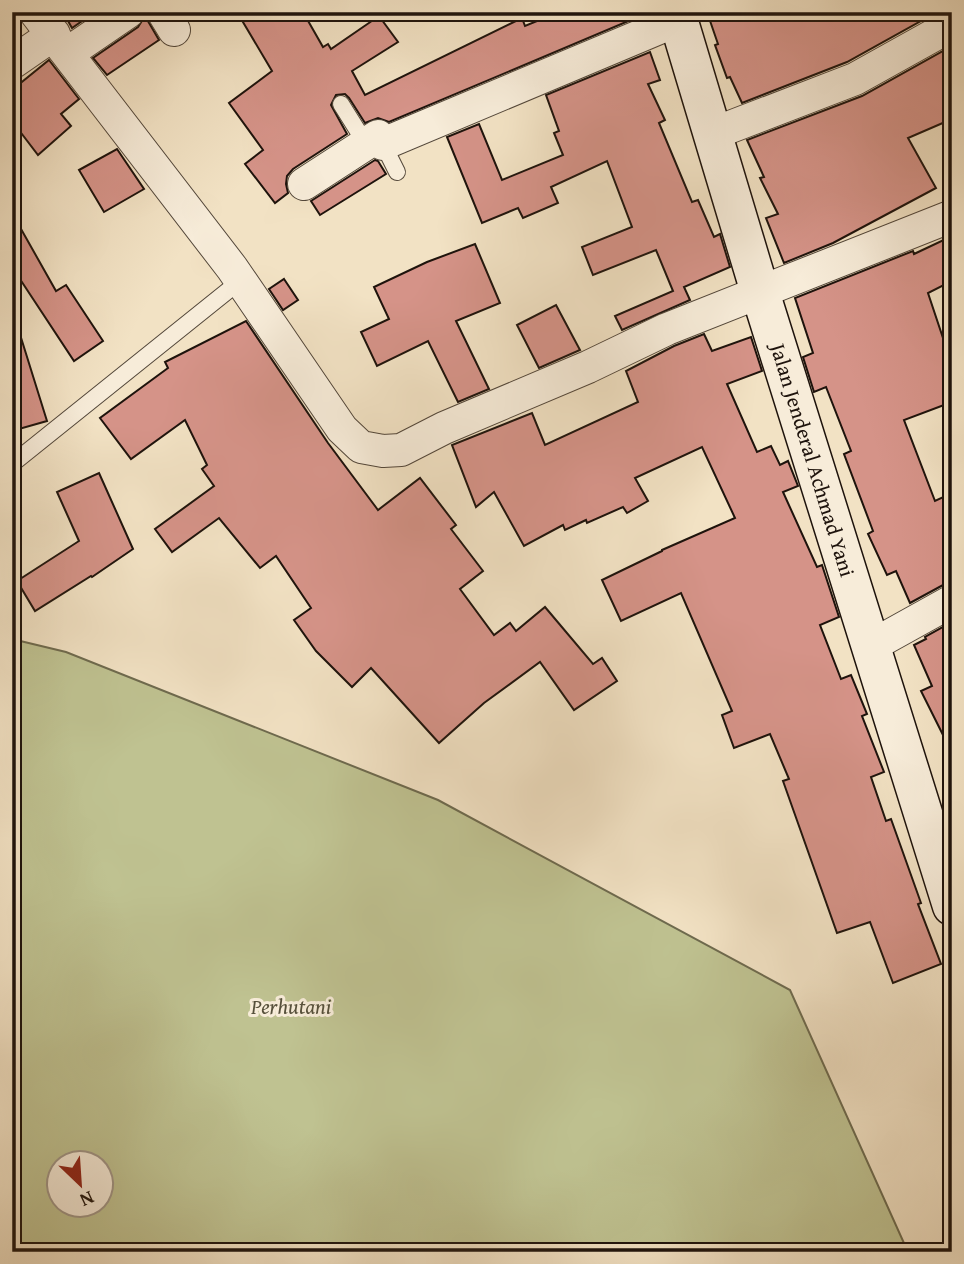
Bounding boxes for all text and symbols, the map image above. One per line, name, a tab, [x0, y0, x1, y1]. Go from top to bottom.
street label: Jalan Jenderal Achmad Yani	[762, 337, 863, 581]
park label: Perhutani	[250, 991, 332, 1022]
north arrow	[46, 1148, 116, 1218]
text: N	[75, 1184, 99, 1215]

